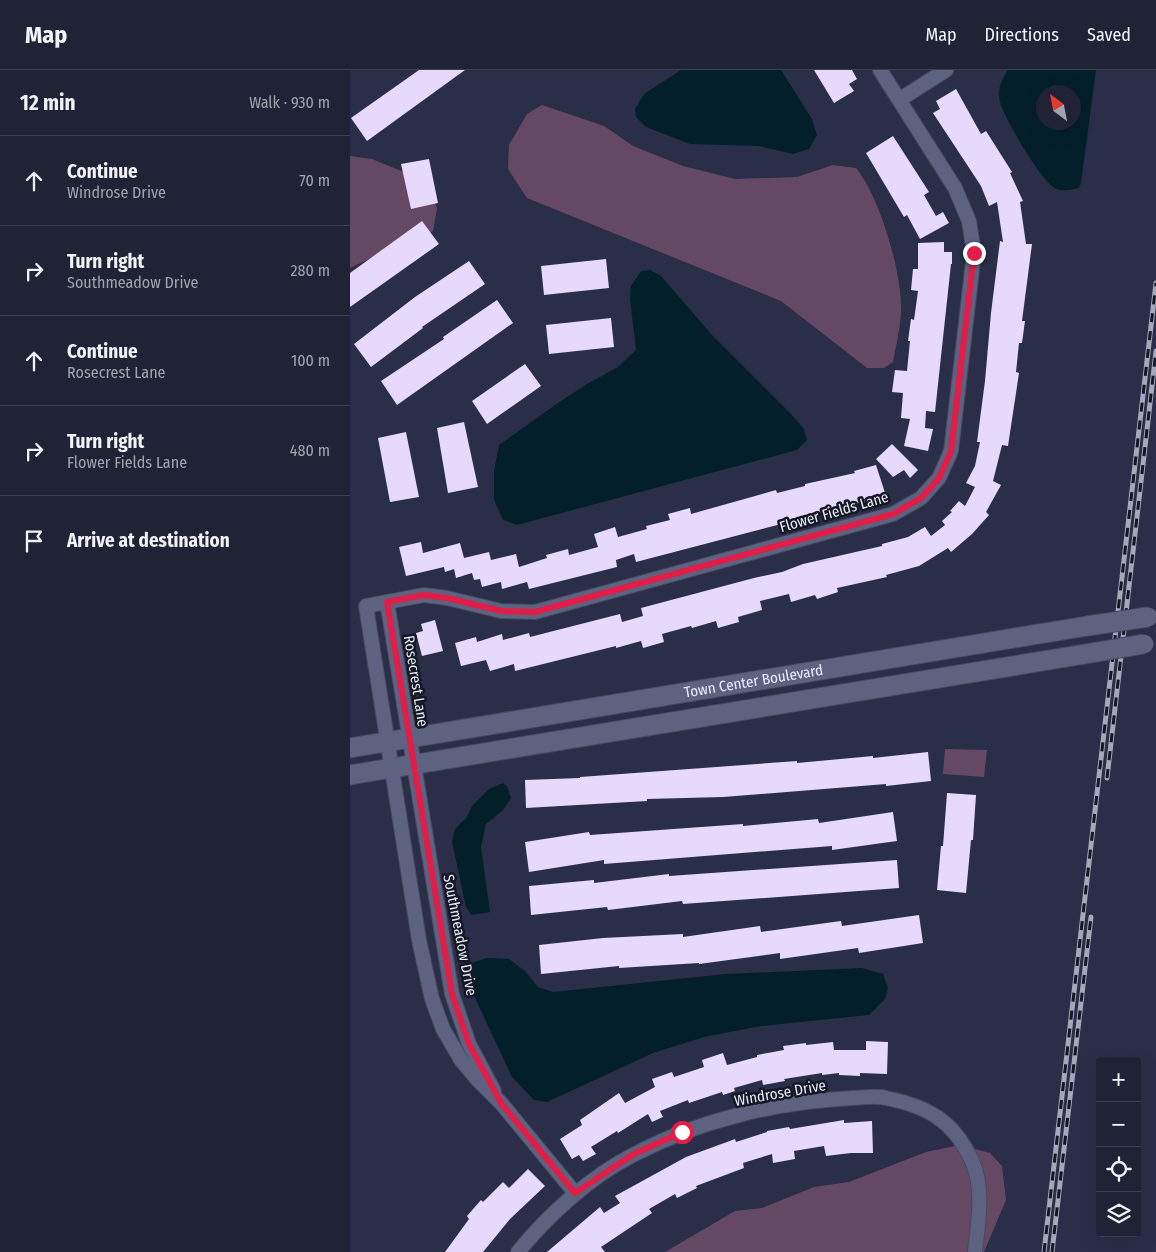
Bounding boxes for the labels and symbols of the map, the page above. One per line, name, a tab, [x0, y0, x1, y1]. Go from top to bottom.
north arrow	[1036, 85, 1081, 130]
route end	[963, 242, 986, 265]
street label: Flower Fields Lane	[777, 488, 891, 536]
street label: Rosecrest Lane	[400, 634, 432, 728]
street label: Town Center Boulevard	[683, 661, 824, 702]
street label: Southmeadow Drive	[439, 873, 481, 997]
street label: Windrose Drive	[733, 1076, 827, 1110]
route start	[671, 1121, 694, 1144]

